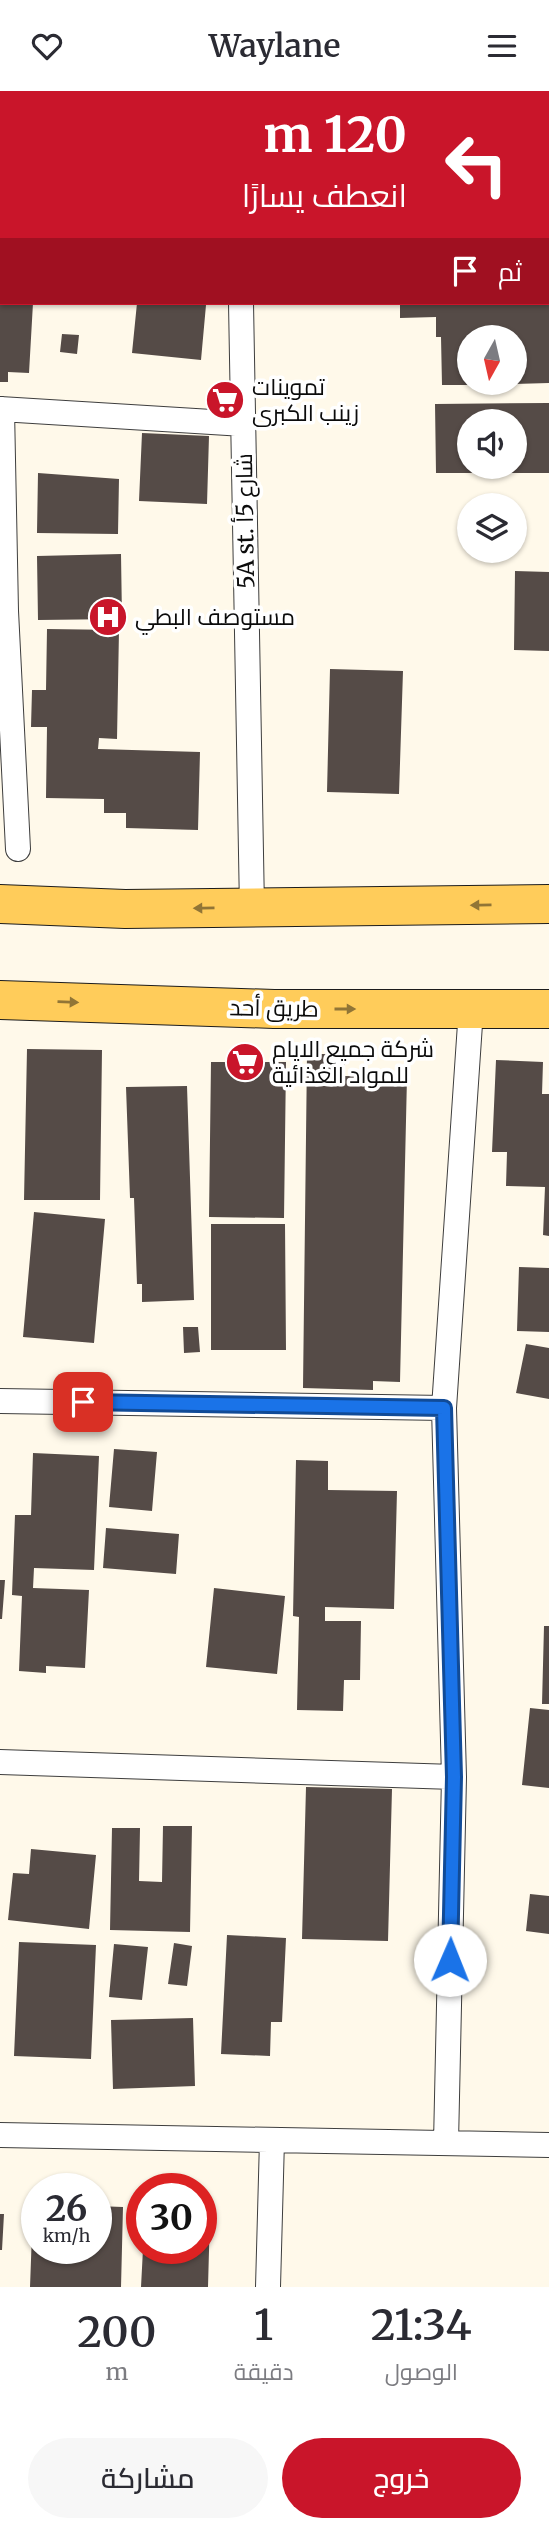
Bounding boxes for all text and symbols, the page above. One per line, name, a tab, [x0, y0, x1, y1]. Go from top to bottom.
text: Waylane	[209, 26, 340, 66]
icon: heart	[28, 27, 66, 65]
icon: menu	[483, 27, 521, 65]
text: 120 m	[263, 104, 407, 165]
icon: left	[431, 119, 522, 210]
text: انعطف يسارًا	[242, 176, 407, 216]
icon: arrive	[446, 252, 484, 290]
text: ثم	[498, 255, 522, 288]
north arrow	[457, 325, 527, 395]
map controls	[457, 325, 527, 563]
place label: تموينات زينب الكبرى	[252, 372, 359, 427]
supermarket icon: تموينات زينب الكبرى	[204, 379, 246, 421]
button: sound	[457, 409, 527, 479]
street label: 5A st. شارع 5أ	[229, 453, 262, 589]
button: layers	[457, 493, 527, 563]
hospital icon: مستوصف البطي	[87, 596, 129, 638]
place label: مستوصف البطي	[135, 602, 295, 635]
one-way arrow	[470, 899, 492, 911]
one-way arrow	[193, 902, 215, 914]
street label: طريق أحد	[229, 992, 319, 1023]
one-way arrow	[57, 997, 79, 1008]
one-way arrow	[334, 1003, 356, 1015]
place label: شركة جميع الايام للمواد الغذائية	[272, 1034, 434, 1089]
supermarket icon: شركة جميع الايام للمواد الغذائية	[224, 1041, 266, 1083]
pin	[53, 1372, 113, 1432]
icon: arrive	[64, 1383, 102, 1421]
position arrow	[413, 1923, 487, 1997]
speed limit sign: 30	[126, 2173, 217, 2264]
text: 26	[46, 2187, 87, 2231]
text: km/h	[43, 2224, 90, 2247]
text: 1	[254, 2299, 273, 2351]
text: 21:34	[371, 2299, 472, 2351]
text: 200	[77, 2306, 156, 2358]
text: m	[105, 2357, 128, 2386]
text: دقيقة	[234, 2357, 294, 2386]
text: الوصول	[385, 2357, 458, 2386]
button: مشاركة	[28, 2438, 268, 2518]
button: خروج	[282, 2438, 521, 2518]

